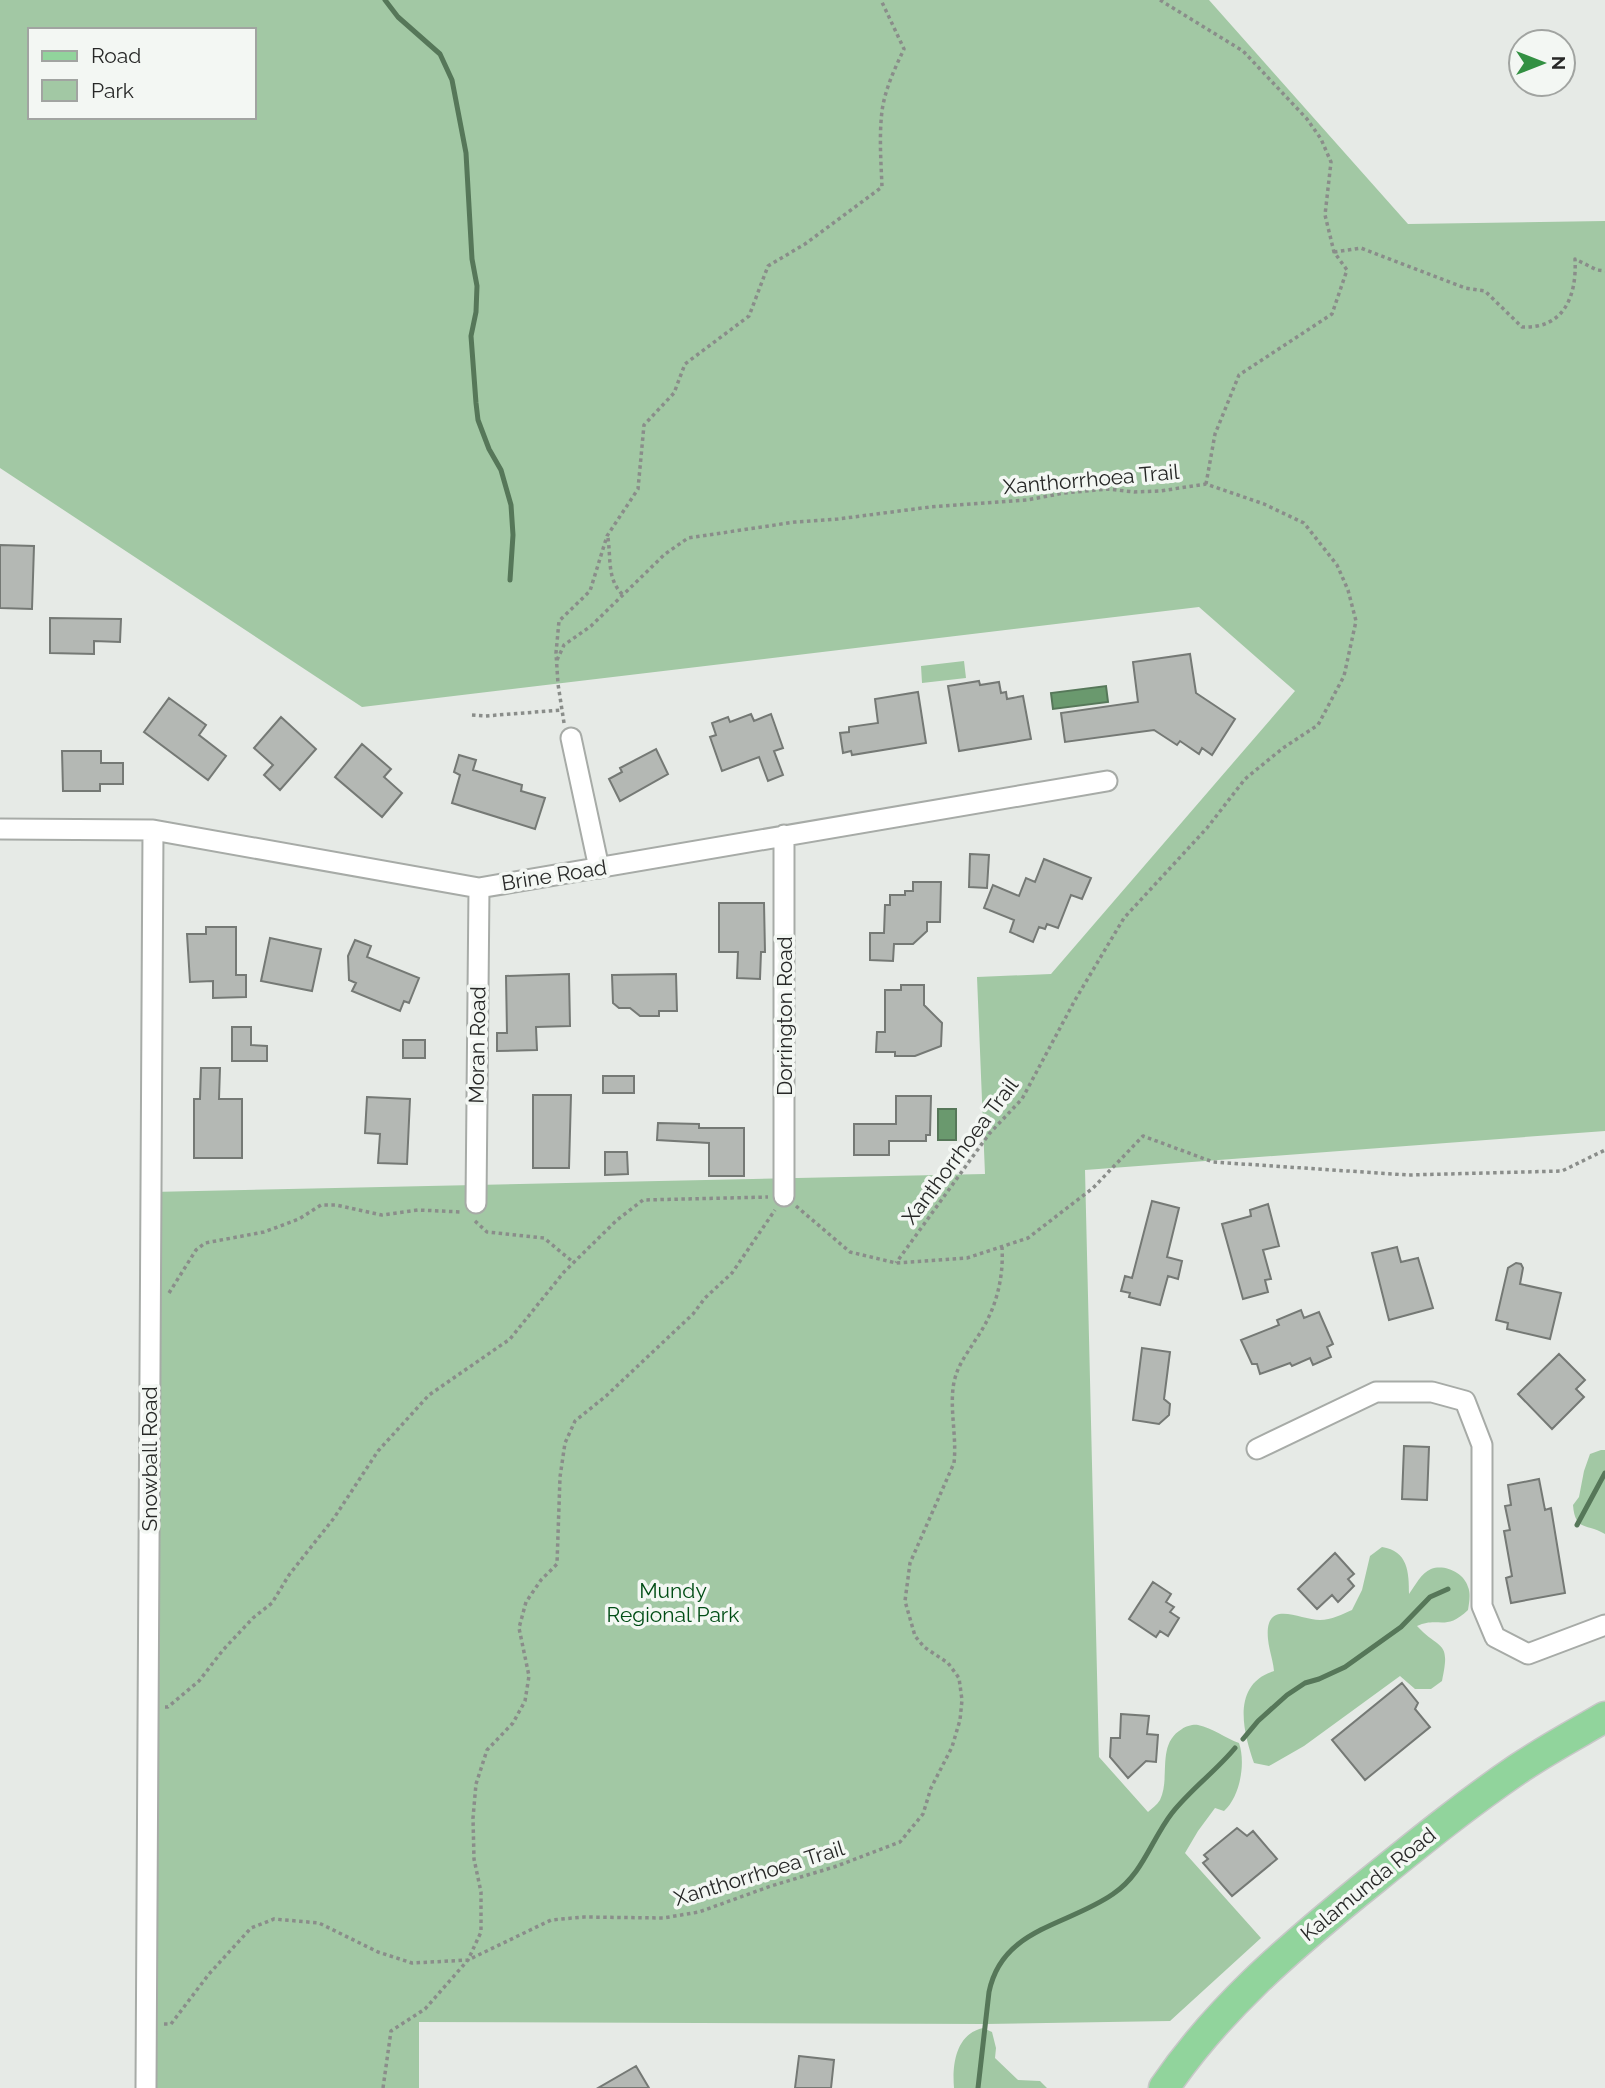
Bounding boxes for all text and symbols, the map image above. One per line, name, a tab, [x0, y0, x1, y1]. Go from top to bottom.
legend	[28, 28, 256, 119]
north arrow	[1507, 28, 1577, 98]
text: Road	[91, 43, 141, 68]
text: N	[1548, 56, 1570, 70]
text: Park	[91, 78, 134, 103]
street label: Xanthorrhoea Trail	[1002, 459, 1180, 499]
street label: Brine Road	[500, 854, 608, 896]
street label: Dorrington Road	[772, 936, 797, 1096]
street label: Moran Road	[463, 986, 491, 1104]
street label: Xanthorrhoea Trail	[897, 1073, 1023, 1229]
street label: Snowball Road	[137, 1386, 162, 1532]
park label: Mundy Regional Park	[607, 1578, 739, 1627]
street label: Kalamunda Road	[1295, 1822, 1441, 1946]
street label: Xanthorrhoea Trail	[671, 1835, 847, 1911]

